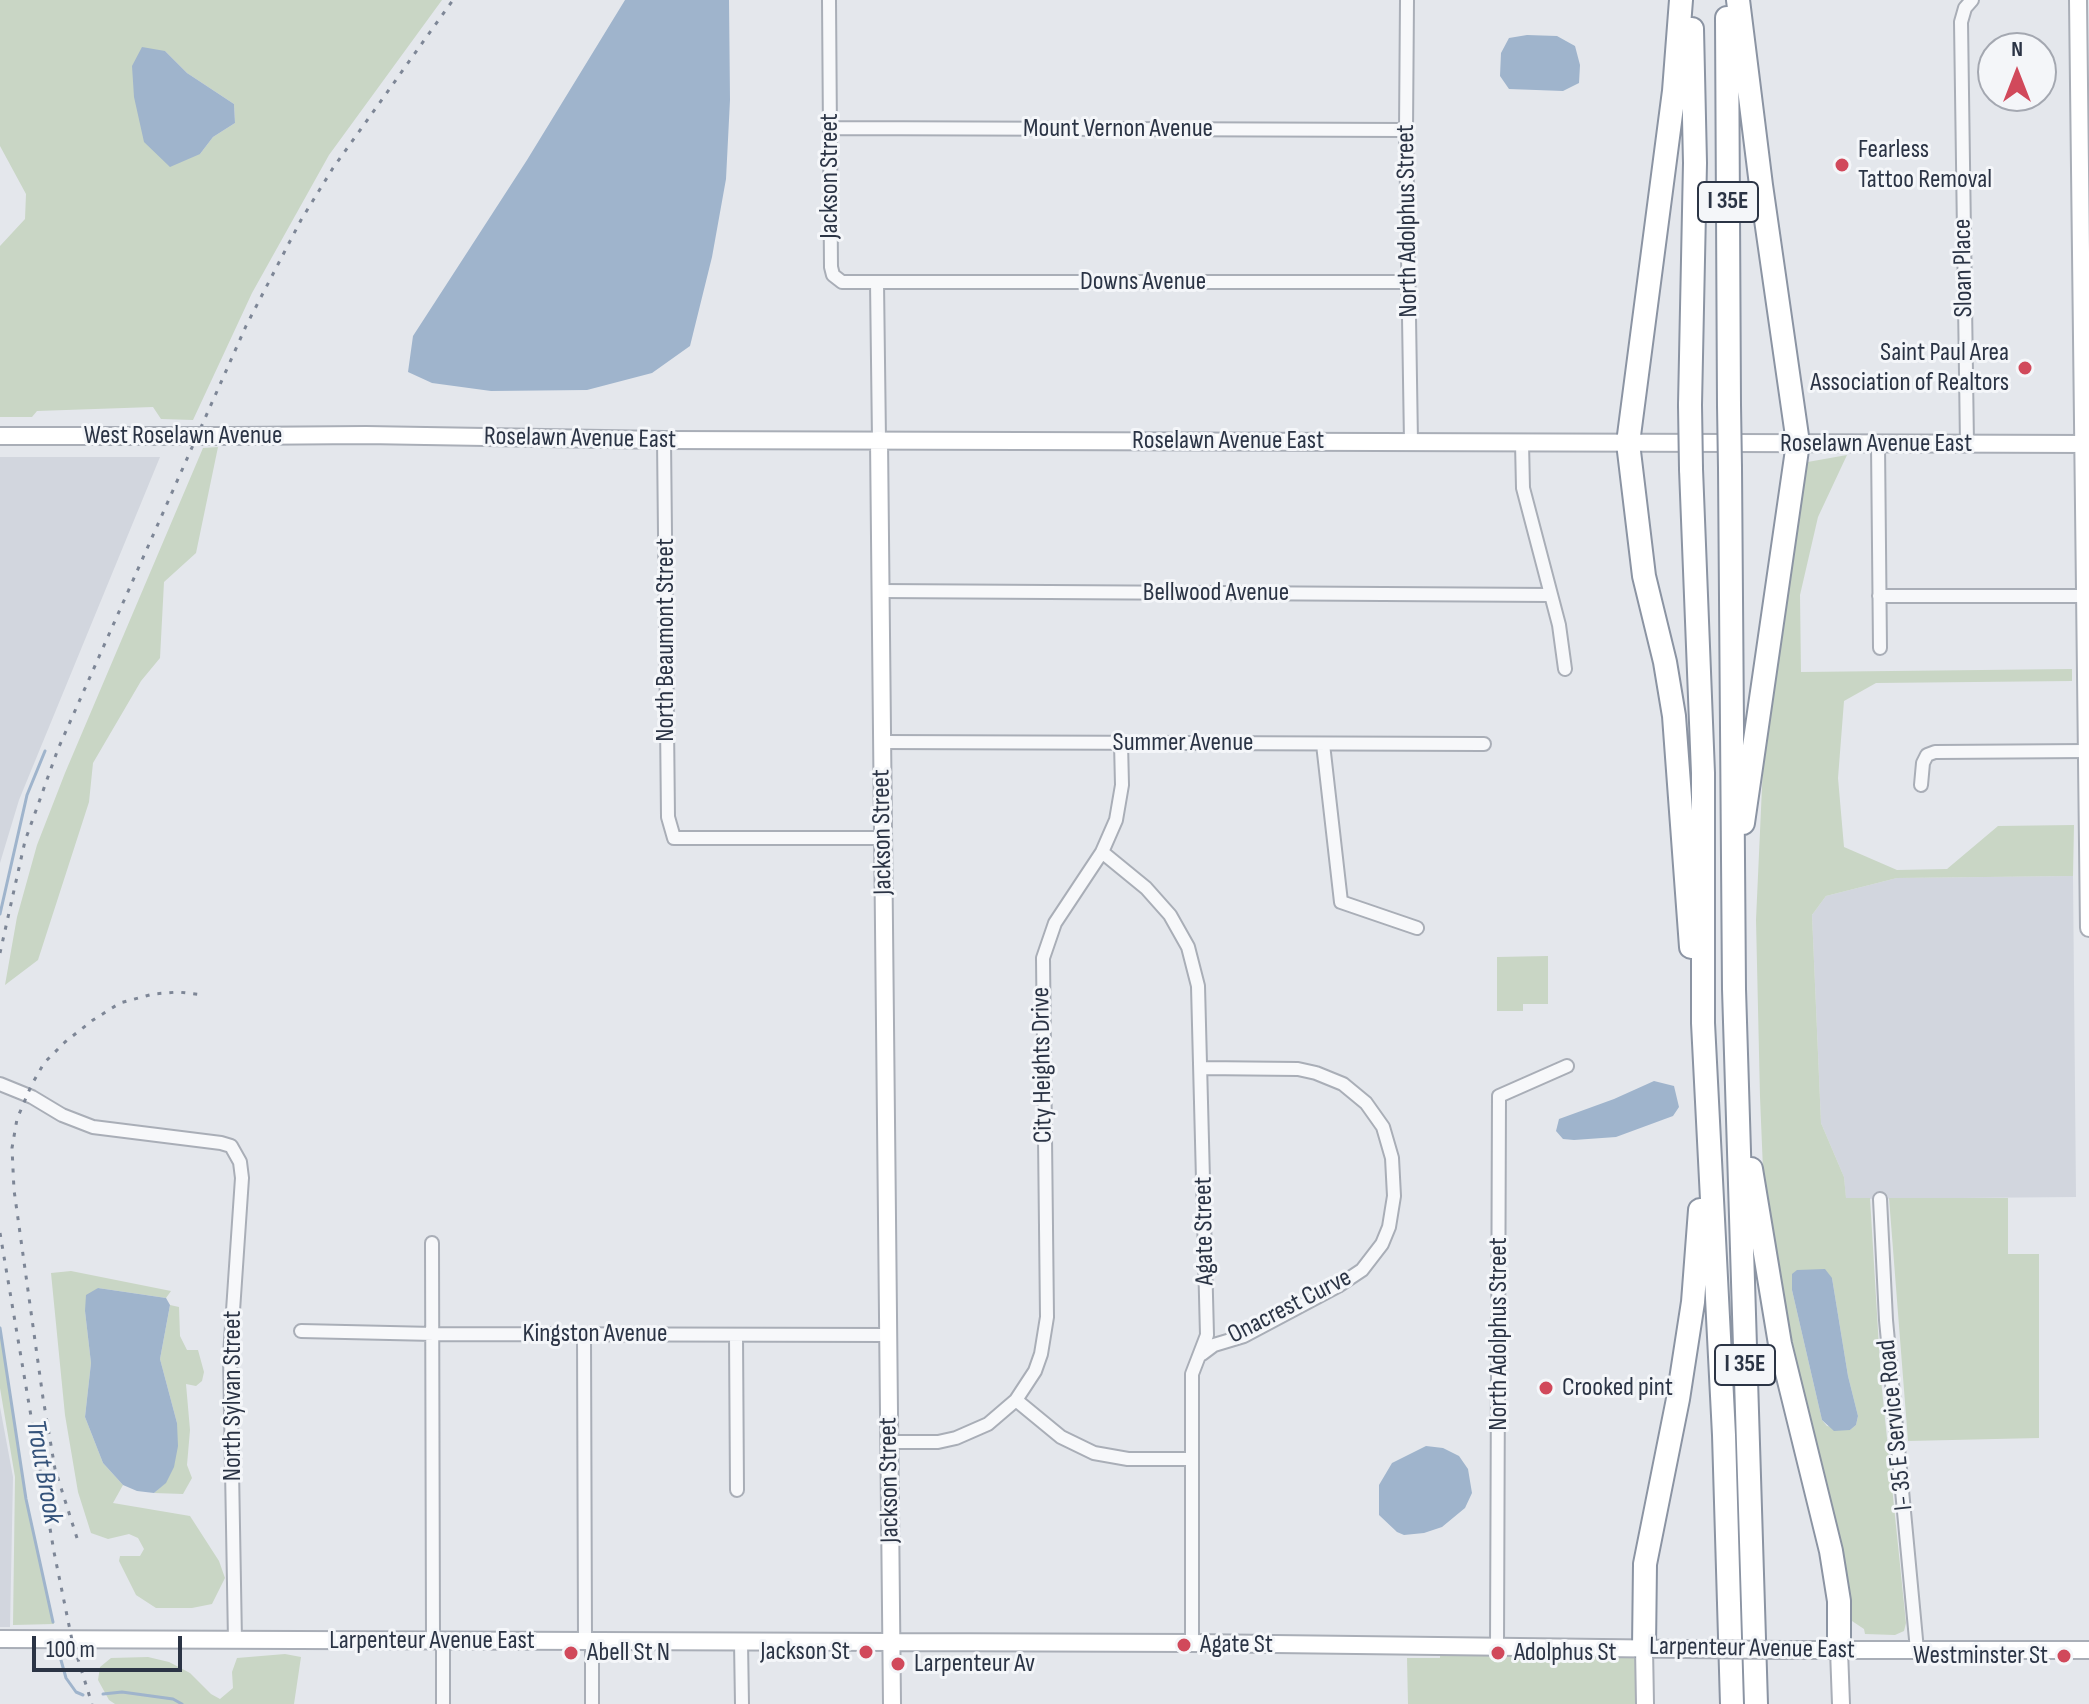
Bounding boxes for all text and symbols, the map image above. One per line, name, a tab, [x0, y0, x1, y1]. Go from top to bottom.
north arrow	[1977, 32, 2057, 112]
text: N	[2011, 36, 2023, 63]
street label: Jackson Street	[814, 113, 846, 239]
street label: Mount Vernon Avenue	[1023, 113, 1213, 145]
street label: North Adolphus Street	[1391, 124, 1425, 318]
place label: Fearless Tattoo Removal	[1858, 134, 1992, 196]
marker: Fearless Tattoo Removal	[1833, 156, 1851, 174]
road number: I 35E	[1698, 182, 1758, 222]
street label: Sloan Place	[1948, 218, 1980, 318]
street label: Downs Avenue	[1080, 266, 1206, 298]
place label: Saint Paul Area Association of Realtors	[1810, 337, 2009, 398]
marker: Saint Paul Area Association of Realtors	[2016, 359, 2034, 377]
street label: West Roselawn Avenue	[84, 420, 282, 452]
street label: Roselawn Avenue East	[484, 422, 676, 456]
street label: Roselawn Avenue East	[1132, 425, 1324, 457]
street label: Roselawn Avenue East	[1780, 428, 1972, 460]
street label: North Beaumont Street	[650, 538, 682, 742]
street label: Bellwood Avenue	[1143, 577, 1289, 609]
street label: Summer Avenue	[1113, 727, 1253, 759]
street label: Jackson Street	[866, 769, 900, 895]
street label: City Heights Drive	[1026, 987, 1060, 1143]
street label: Agate Street	[1188, 1176, 1222, 1286]
street label: North Adolphus Street	[1483, 1237, 1515, 1431]
street label: Onacrest Curve	[1223, 1263, 1357, 1351]
street label: North Sylvan Street	[217, 1311, 249, 1481]
street label: Kingston Avenue	[523, 1318, 667, 1350]
street label: I- 35 E Service Road	[1872, 1338, 1920, 1512]
road number: I 35E	[1715, 1345, 1775, 1385]
place label: Crooked pint	[1562, 1372, 1673, 1404]
marker: Crooked pint	[1537, 1379, 1555, 1397]
water label: Trout Brook	[17, 1417, 69, 1527]
street label: Jackson Street	[873, 1417, 907, 1543]
scale bar	[36, 1620, 186, 1670]
street label: Larpenteur Avenue East	[329, 1625, 535, 1657]
place label: Agate St	[1200, 1629, 1273, 1661]
street label: Larpenteur Avenue East	[1649, 1632, 1855, 1666]
text: 100 m	[46, 1635, 95, 1664]
place label: Jackson St	[760, 1636, 850, 1668]
marker: Agate St	[1175, 1636, 1193, 1654]
place label: Abell St N	[587, 1637, 670, 1669]
place label: Adolphus St	[1514, 1637, 1617, 1669]
place label: Westminster St	[1913, 1640, 2048, 1672]
marker: Jackson St	[857, 1643, 875, 1661]
marker: Abell St N	[562, 1644, 580, 1662]
marker: Adolphus St	[1489, 1644, 1507, 1662]
marker: Westminster St	[2055, 1647, 2073, 1665]
place label: Larpenteur Av	[914, 1648, 1035, 1680]
marker: Larpenteur Av	[889, 1655, 907, 1673]

